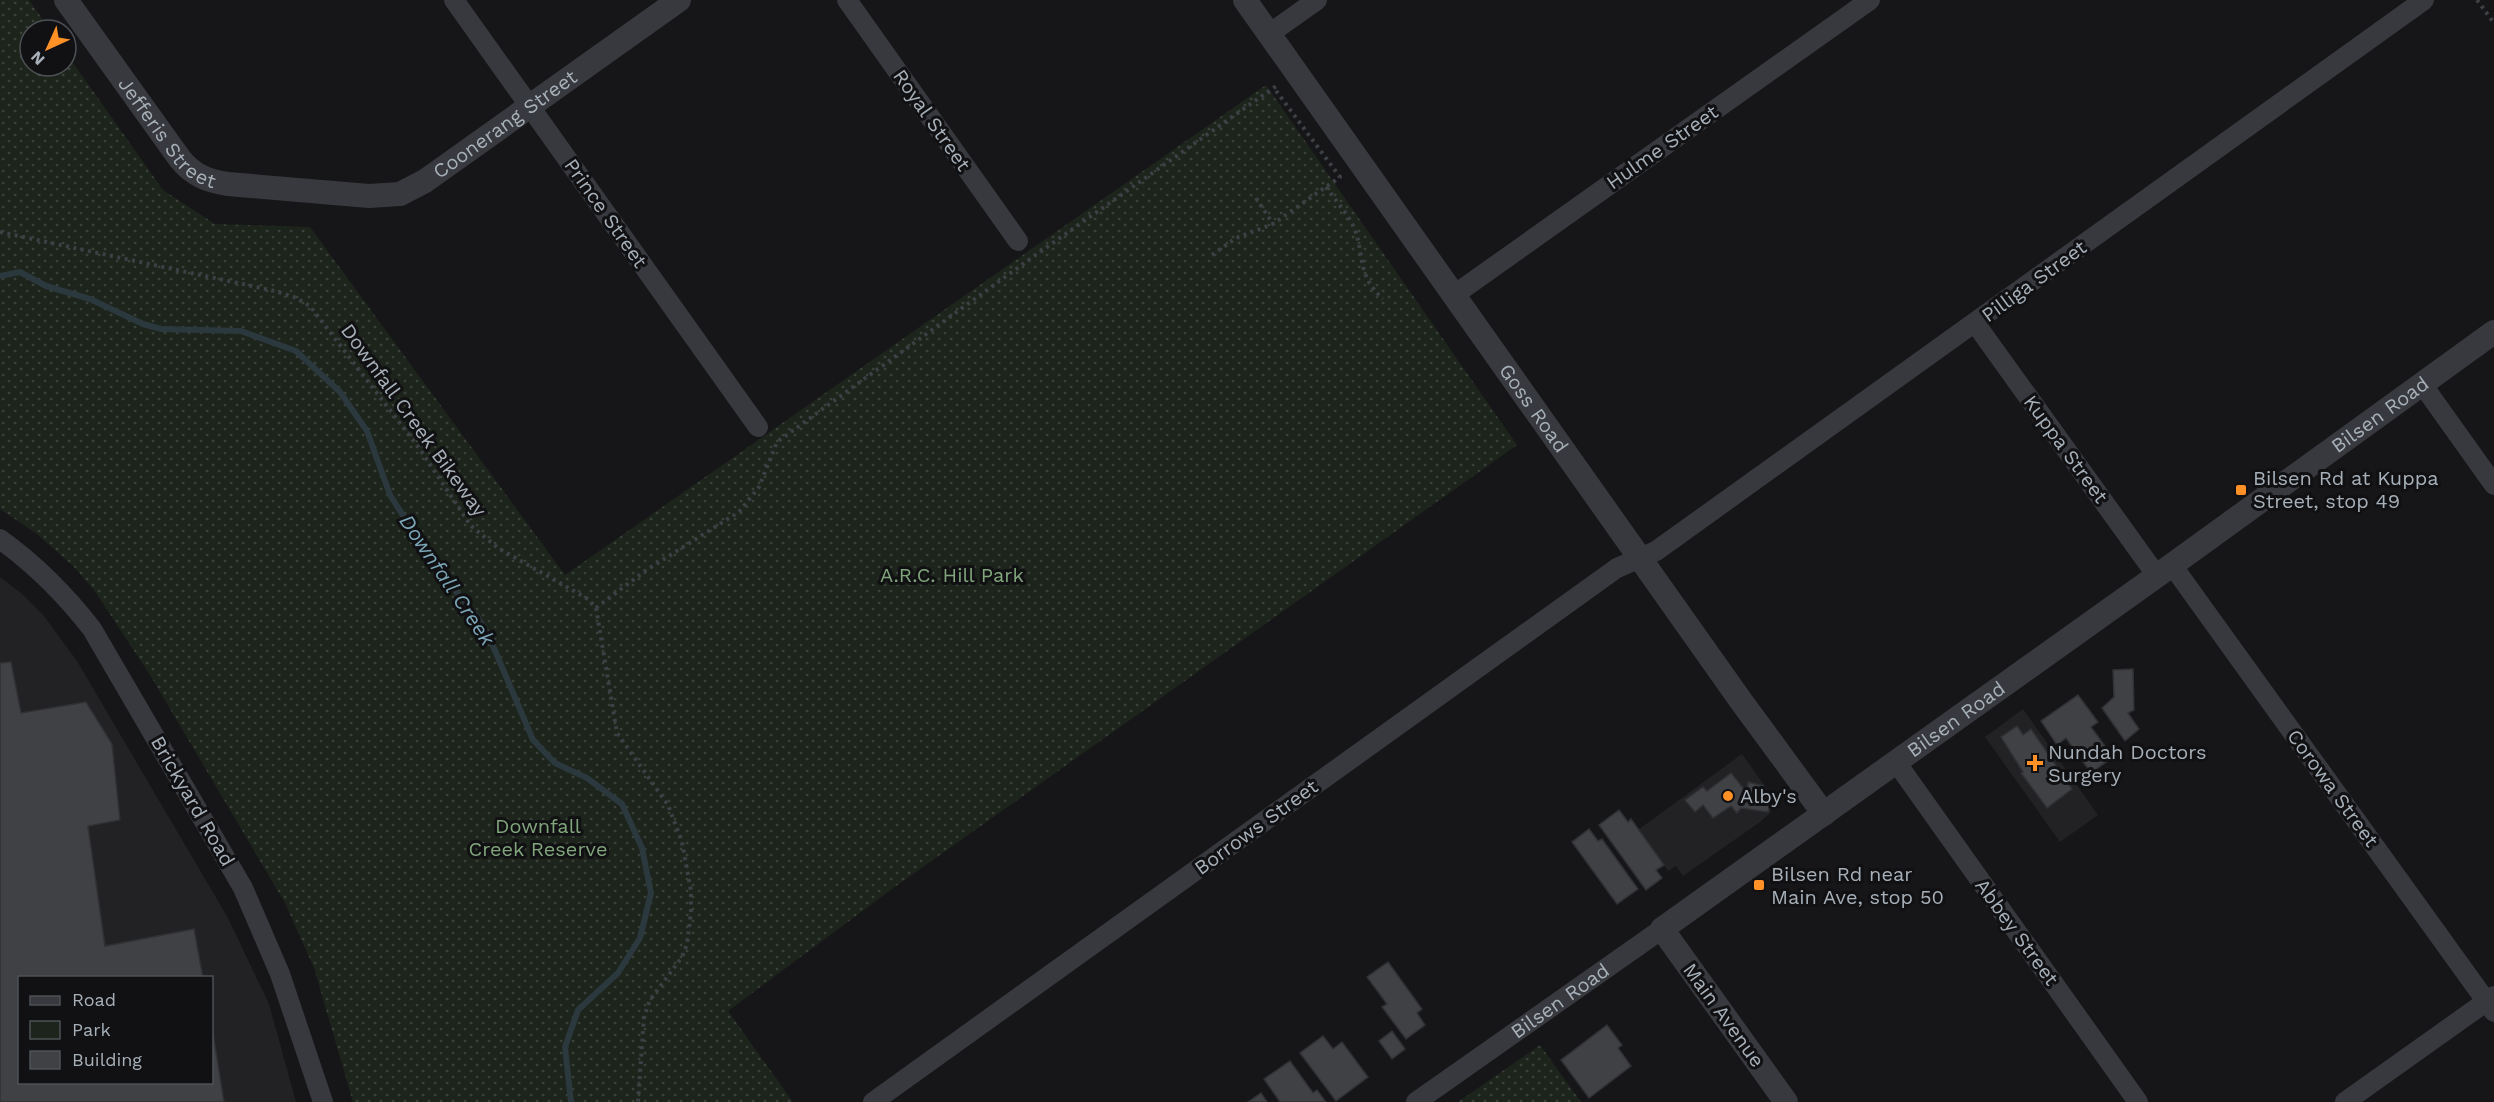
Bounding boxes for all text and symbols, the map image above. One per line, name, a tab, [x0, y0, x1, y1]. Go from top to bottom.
north arrow	[18, 18, 78, 78]
text: N	[27, 47, 49, 69]
street label: Coonerang Street	[428, 64, 582, 184]
street label: Royal Street	[888, 65, 976, 176]
street label: Jefferis Street	[113, 72, 219, 193]
street label: Hulme Street	[1602, 99, 1723, 194]
street label: Prince Street	[560, 154, 653, 273]
street label: Pilliga Street	[1977, 235, 2092, 327]
street label: Downfall Creek Bikeway	[336, 319, 492, 522]
street label: Goss Road	[1494, 359, 1573, 457]
street label: Bilsen Road	[2326, 371, 2433, 458]
street label: Kuppa Street	[2019, 390, 2114, 508]
place label: Bilsen Rd at Kuppa Street, stop 49	[2253, 466, 2439, 513]
marker: Bilsen Rd at Kuppa Street, stop 49	[2234, 483, 2248, 497]
water label: Downfall Creek	[394, 509, 501, 651]
park label: A.R.C. Hill Park	[880, 563, 1024, 587]
street label: Bilsen Road	[1902, 676, 2010, 762]
street label: Corowa Street	[2282, 724, 2384, 852]
street label: Brickyard Road	[146, 732, 240, 870]
place label: Nundah Doctors Surgery	[2048, 740, 2207, 787]
marker: Nundah Doctors Surgery	[2026, 754, 2044, 772]
street label: Borrows Street	[1190, 774, 1323, 880]
place label: Alby's	[1740, 784, 1797, 808]
marker: Alby's	[1721, 789, 1735, 803]
park label: Downfall Creek Reserve	[468, 814, 608, 861]
place label: Bilsen Rd near Main Ave, stop 50	[1771, 862, 1944, 909]
street label: Abbey Street	[1970, 874, 2064, 991]
marker: Bilsen Rd near Main Ave, stop 50	[1752, 878, 1766, 892]
street label: Bilsen Road	[1506, 958, 1614, 1044]
street label: Main Avenue	[1678, 958, 1770, 1072]
legend	[18, 976, 213, 1084]
text: Road	[72, 989, 116, 1010]
text: Park	[72, 1019, 111, 1040]
text: Building	[72, 1049, 142, 1070]

